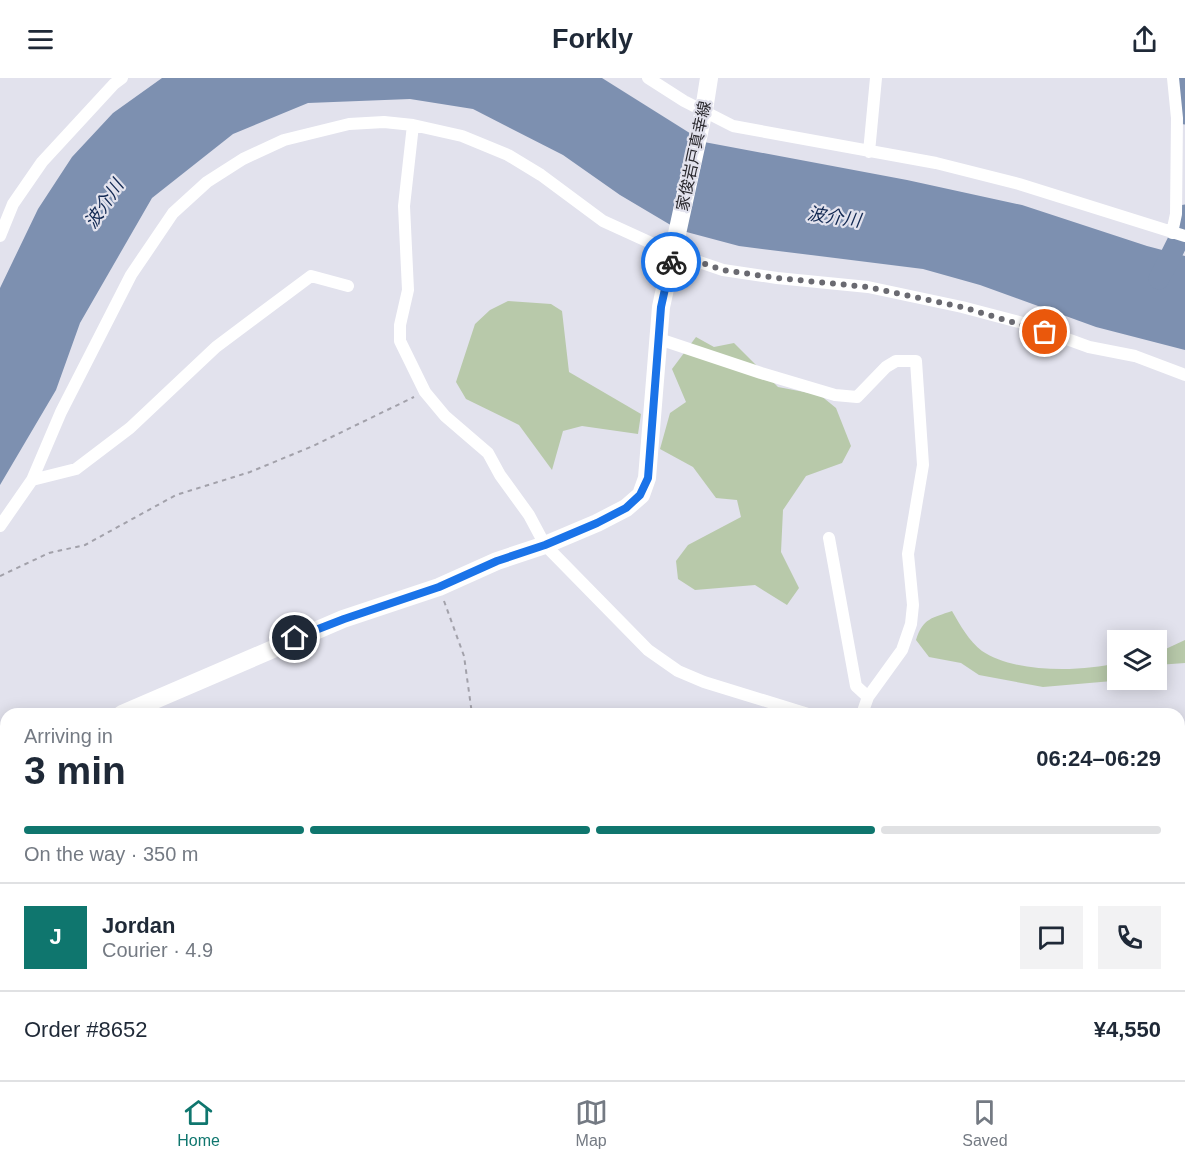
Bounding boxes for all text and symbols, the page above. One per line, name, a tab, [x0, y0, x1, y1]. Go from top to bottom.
icon: menu	[24, 23, 57, 56]
icon: share	[1128, 23, 1161, 56]
text: Forkly	[552, 24, 633, 54]
street label: 家俊岩戸真幸線	[674, 100, 713, 213]
water label: 波介川	[81, 174, 129, 232]
water label: 波介川	[806, 203, 864, 231]
courier	[641, 232, 701, 292]
icon: bike	[655, 246, 688, 279]
pin	[1019, 306, 1070, 357]
icon: bag	[1028, 315, 1061, 348]
pin	[269, 612, 320, 663]
icon: home	[278, 621, 311, 654]
map controls	[1107, 630, 1167, 690]
button: layers	[1107, 630, 1167, 690]
text: Arriving in	[24, 725, 113, 747]
text: 06:24–06:29	[1036, 746, 1161, 771]
text: 3 min	[24, 749, 126, 792]
text: On the way · 350 m	[24, 843, 199, 865]
button: chat	[1020, 906, 1083, 969]
button: phone	[1098, 906, 1161, 969]
text: Jordan	[102, 913, 175, 938]
text: J	[49, 924, 62, 949]
text: Courier · 4.9	[102, 939, 213, 961]
text: Order #8652	[24, 1017, 148, 1042]
text: ¥4,550	[1094, 1017, 1161, 1042]
tab: Home	[177, 1096, 220, 1150]
tab: Map	[575, 1096, 608, 1150]
tab: Saved	[962, 1096, 1008, 1150]

